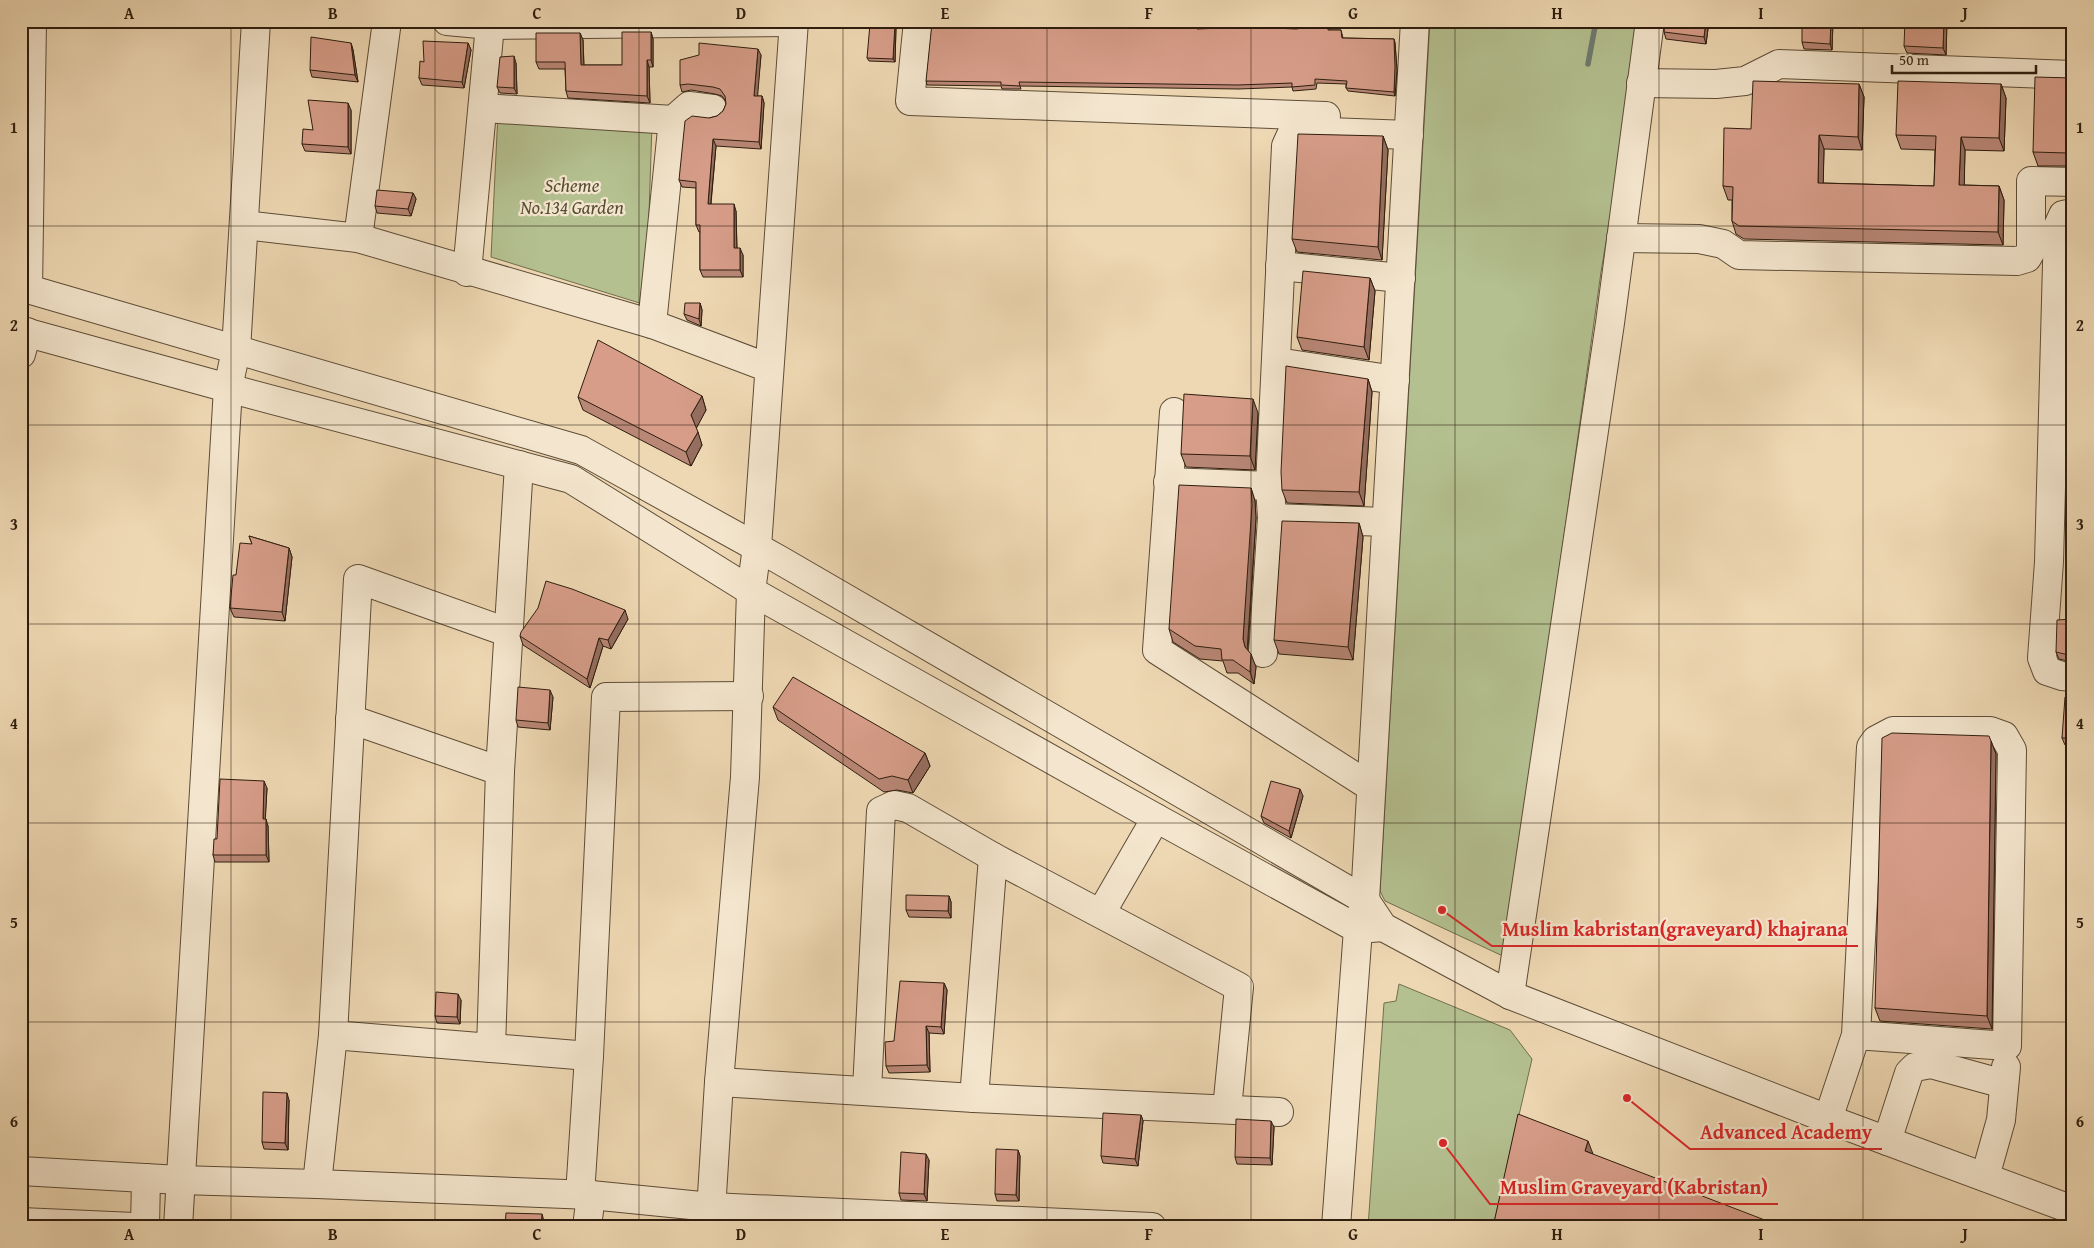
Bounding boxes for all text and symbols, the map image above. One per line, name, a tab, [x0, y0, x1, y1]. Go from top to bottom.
text: A	[124, 1, 135, 25]
text: B	[328, 1, 338, 25]
text: C	[532, 1, 542, 25]
text: D	[736, 1, 746, 25]
text: E	[941, 1, 950, 25]
text: F	[1145, 1, 1153, 25]
text: G	[1348, 1, 1358, 25]
text: H	[1551, 1, 1563, 25]
text: I	[1758, 1, 1764, 25]
text: J	[1959, 1, 1968, 25]
scale bar	[1892, 42, 2035, 74]
text: 50 m	[1899, 49, 1930, 70]
text: 1	[10, 115, 18, 139]
text: 1	[2076, 115, 2084, 139]
park label: Scheme No.134 Garden	[519, 171, 624, 221]
text: 2	[10, 313, 18, 337]
text: 2	[2076, 313, 2084, 337]
text: 3	[10, 512, 18, 536]
text: 3	[2076, 512, 2084, 536]
text: 4	[10, 711, 18, 735]
text: 4	[2076, 711, 2084, 735]
text: 5	[10, 910, 18, 934]
text: 5	[2076, 910, 2084, 934]
callout: Muslim kabristan(graveyard) khajrana	[1492, 911, 1858, 946]
text: Muslim kabristan(graveyard) khajrana	[1502, 914, 1849, 943]
text: 6	[10, 1109, 18, 1133]
text: 6	[2076, 1109, 2084, 1133]
callout: Advanced Academy	[1690, 1114, 1882, 1149]
text: Advanced Academy	[1700, 1117, 1873, 1146]
callout: Muslim Graveyard (Kabristan)	[1490, 1169, 1778, 1204]
text: Muslim Graveyard (Kabristan)	[1500, 1172, 1768, 1201]
text: A	[124, 1222, 135, 1246]
text: B	[328, 1222, 338, 1246]
text: C	[532, 1222, 542, 1246]
text: D	[736, 1222, 746, 1246]
text: E	[941, 1222, 950, 1246]
text: F	[1145, 1222, 1153, 1246]
text: G	[1348, 1222, 1358, 1246]
text: H	[1551, 1222, 1563, 1246]
text: I	[1758, 1222, 1764, 1246]
text: J	[1959, 1222, 1968, 1246]

